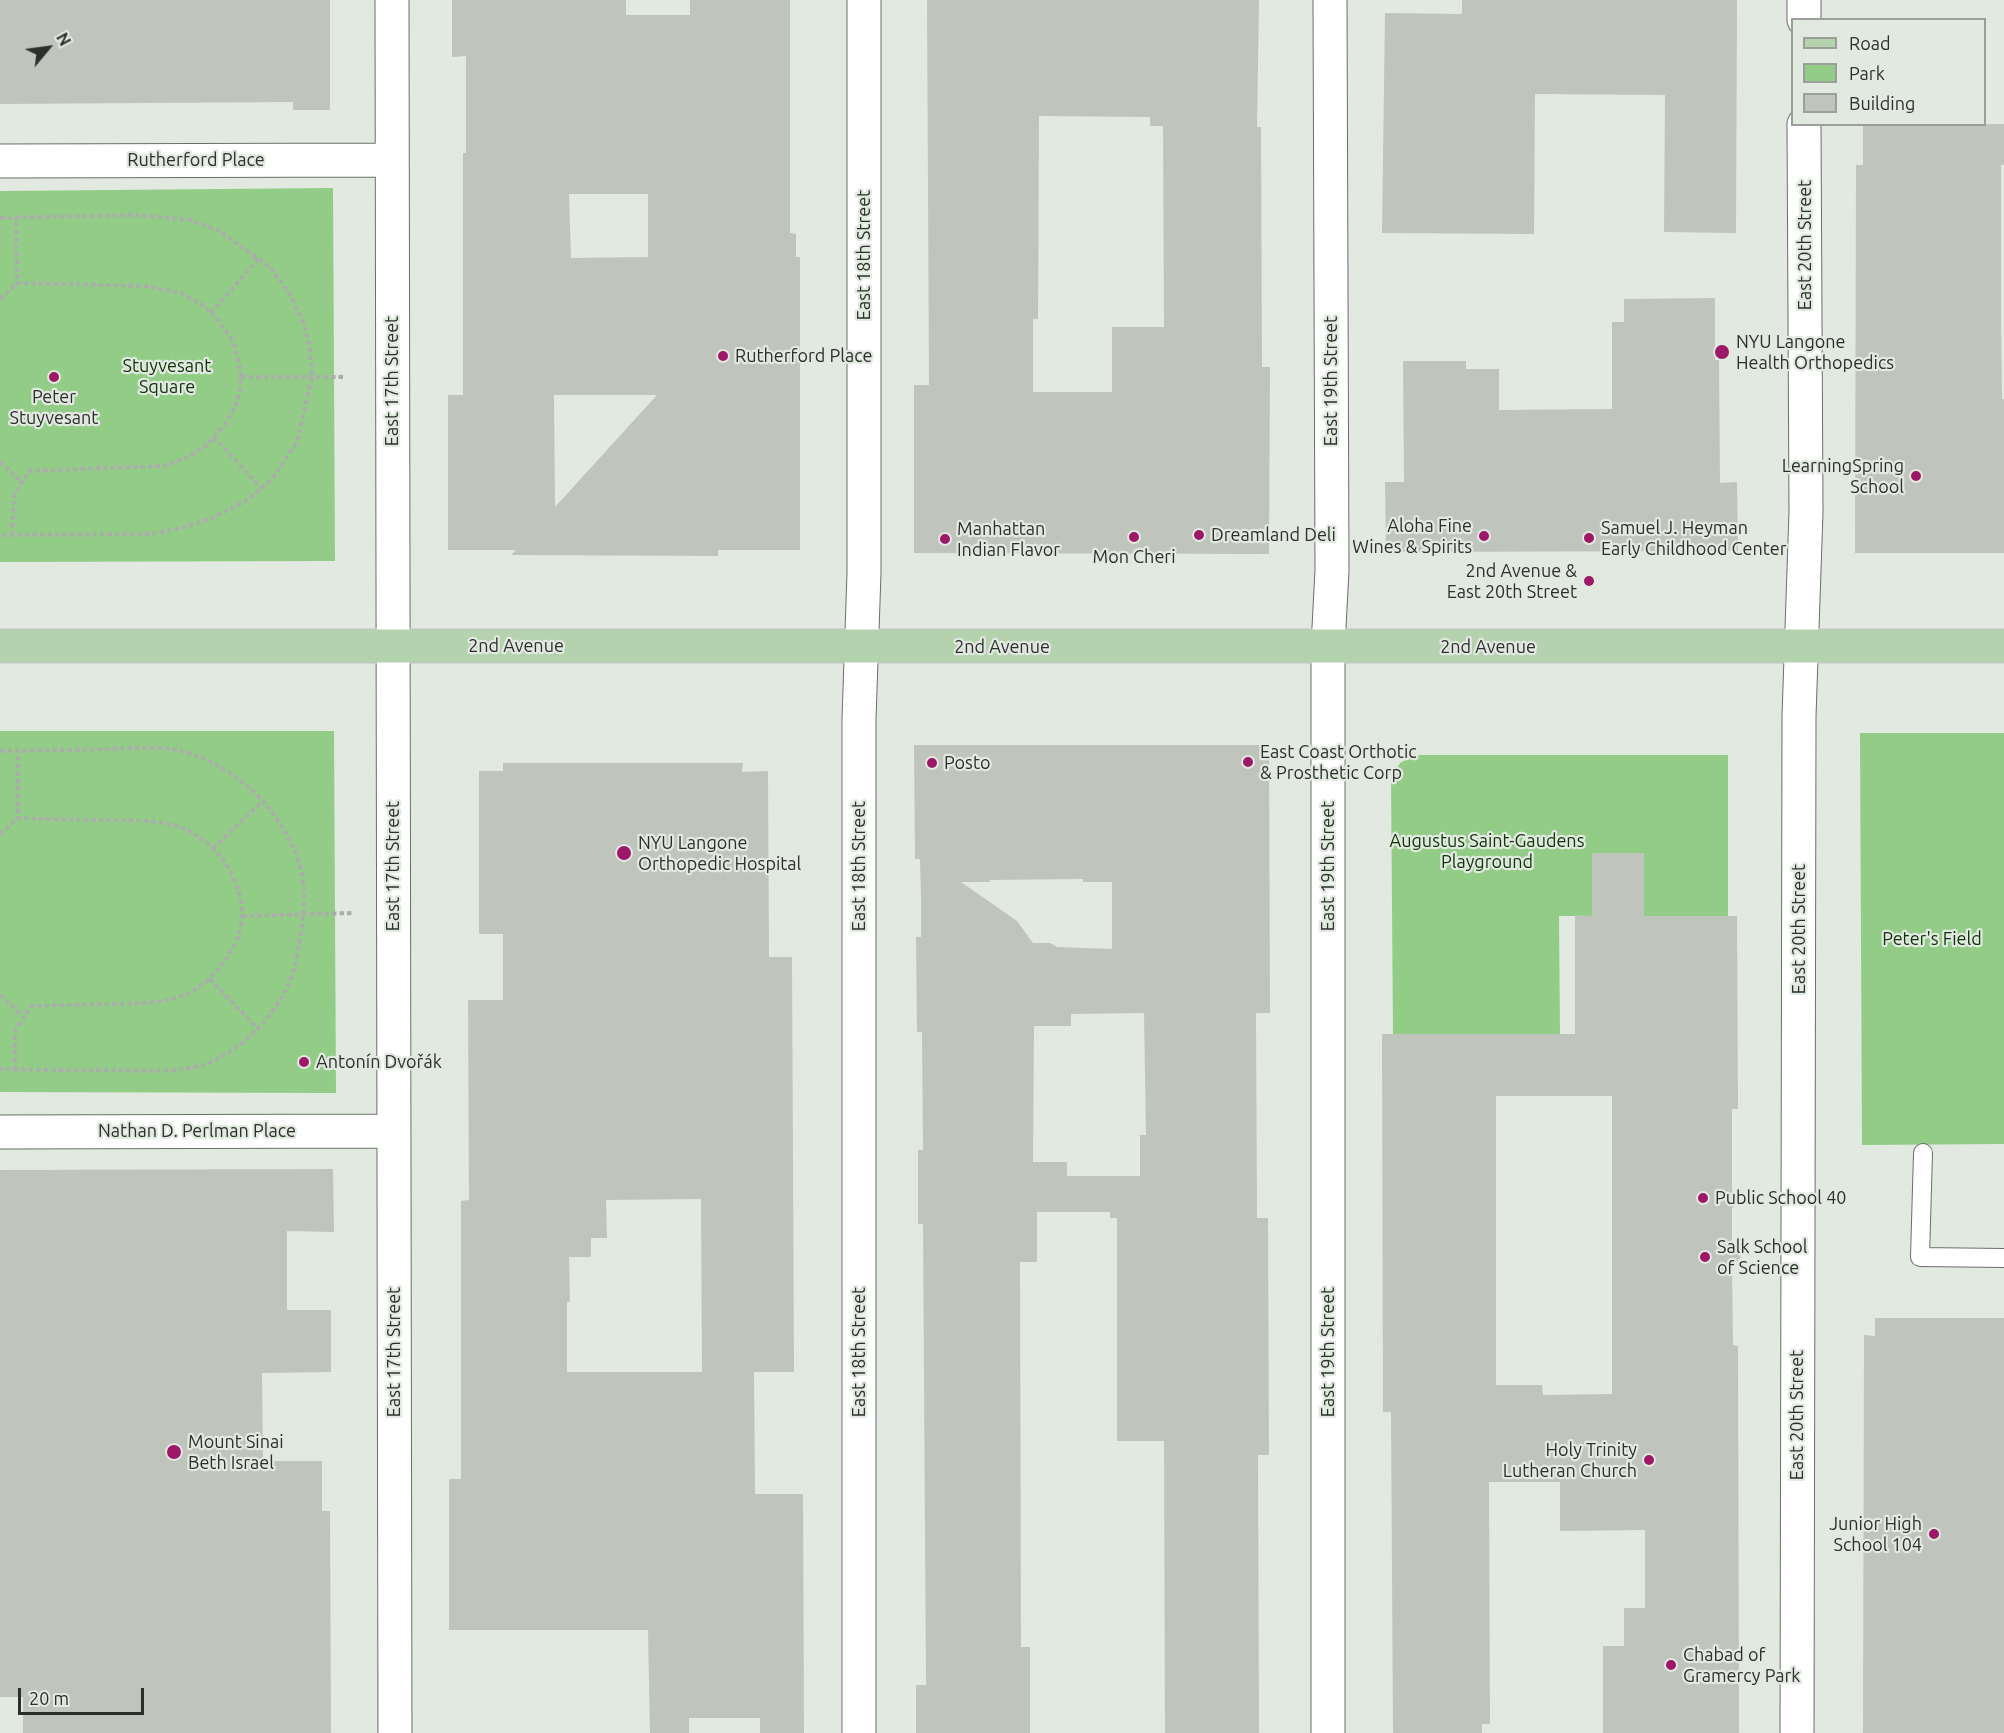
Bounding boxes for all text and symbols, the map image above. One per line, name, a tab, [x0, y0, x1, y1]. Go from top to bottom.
north arrow	[18, 18, 78, 78]
legend	[1791, 18, 1986, 126]
text: N	[53, 30, 75, 49]
text: Road	[1849, 33, 1891, 53]
text: Park	[1849, 63, 1885, 83]
text: Building	[1849, 93, 1915, 113]
street label: Rutherford Place	[127, 149, 265, 171]
street label: East 20th Street	[1794, 180, 1816, 310]
street label: East 18th Street	[853, 190, 875, 320]
street label: East 17th Street	[381, 316, 403, 446]
street label: East 19th Street	[1320, 316, 1342, 446]
place label: NYU Langone Health Orthopedics	[1736, 331, 1894, 374]
marker: NYU Langone Health Orthopedics	[1713, 343, 1731, 361]
place label: Rutherford Place	[735, 345, 872, 367]
marker: Rutherford Place	[716, 349, 730, 363]
park label: Stuyvesant Square	[123, 355, 211, 398]
marker: Peter Stuyvesant	[47, 370, 61, 384]
place label: Peter Stuyvesant	[10, 386, 98, 428]
place label: LearningSpring School	[1782, 455, 1904, 498]
marker: LearningSpring School	[1909, 469, 1923, 483]
place label: Aloha Fine Wines & Spirits	[1352, 515, 1472, 558]
place label: Samuel J. Heyman Early Childhood Center	[1601, 517, 1787, 560]
place label: Manhattan Indian Flavor	[957, 518, 1060, 560]
place label: Dreamland Deli	[1211, 524, 1336, 546]
marker: Dreamland Deli	[1192, 528, 1206, 542]
marker: Aloha Fine Wines & Spirits	[1477, 529, 1491, 543]
marker: Mon Cheri	[1127, 530, 1141, 544]
marker: Samuel J. Heyman Early Childhood Center	[1582, 531, 1596, 545]
marker: Manhattan Indian Flavor	[938, 532, 952, 546]
place label: Mon Cheri	[1092, 546, 1176, 568]
place label: 2nd Avenue & East 20th Street	[1447, 560, 1577, 602]
marker: 2nd Avenue & East 20th Street	[1582, 574, 1596, 588]
street label: 2nd Avenue	[468, 635, 564, 657]
street label: 2nd Avenue	[954, 636, 1050, 658]
street label: 2nd Avenue	[1440, 636, 1536, 658]
place label: East Coast Orthotic & Prosthetic Corp	[1260, 741, 1417, 783]
place label: Posto	[944, 752, 990, 774]
marker: East Coast Orthotic & Prosthetic Corp	[1241, 755, 1255, 769]
marker: Posto	[925, 756, 939, 770]
street label: East 17th Street	[382, 801, 404, 931]
street label: East 18th Street	[848, 801, 870, 931]
street label: East 19th Street	[1317, 801, 1339, 931]
park label: Augustus Saint-Gaudens Playground	[1390, 830, 1584, 872]
place label: NYU Langone Orthopedic Hospital	[638, 832, 801, 874]
marker: NYU Langone Orthopedic Hospital	[615, 844, 633, 862]
street label: East 20th Street	[1788, 864, 1810, 994]
park label: Peter's Field	[1882, 928, 1982, 950]
place label: Antonín Dvořák	[316, 1051, 442, 1073]
marker: Antonín Dvořák	[297, 1055, 311, 1069]
street label: Nathan D. Perlman Place	[98, 1120, 296, 1142]
place label: Public School 40	[1715, 1187, 1846, 1209]
marker: Public School 40	[1696, 1191, 1710, 1205]
place label: Salk School of Science	[1717, 1236, 1807, 1278]
marker: Salk School of Science	[1698, 1250, 1712, 1264]
street label: East 17th Street	[383, 1287, 405, 1417]
street label: East 18th Street	[848, 1287, 870, 1417]
street label: East 19th Street	[1317, 1287, 1339, 1417]
street label: East 20th Street	[1786, 1350, 1808, 1480]
place label: Mount Sinai Beth Israel	[188, 1431, 284, 1474]
place label: Holy Trinity Lutheran Church	[1503, 1439, 1637, 1482]
marker: Mount Sinai Beth Israel	[165, 1443, 183, 1461]
marker: Holy Trinity Lutheran Church	[1642, 1453, 1656, 1467]
place label: Junior High School 104	[1829, 1513, 1922, 1556]
marker: Junior High School 104	[1927, 1527, 1941, 1541]
place label: Chabad of Gramercy Park	[1683, 1644, 1800, 1686]
marker: Chabad of Gramercy Park	[1664, 1658, 1678, 1672]
scale bar	[21, 1676, 147, 1714]
text: 20 m	[29, 1688, 69, 1708]

